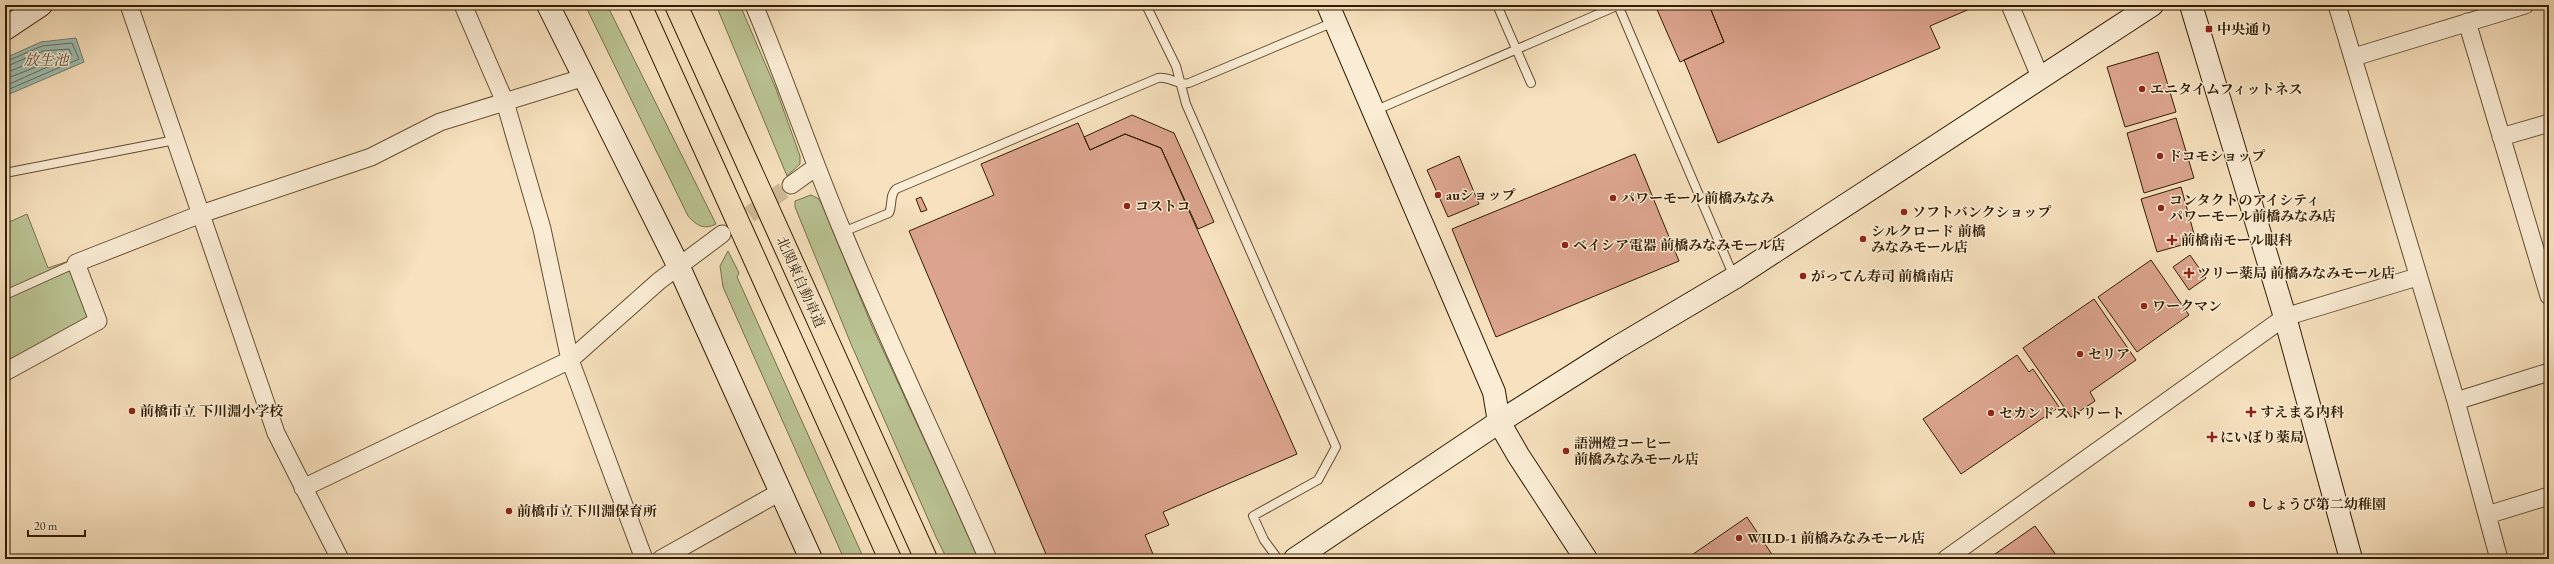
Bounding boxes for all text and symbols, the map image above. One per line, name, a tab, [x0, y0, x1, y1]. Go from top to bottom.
place label: 中央通り	[2217, 20, 2273, 38]
marker: 中央通り	[2204, 24, 2214, 34]
water label: 放生池	[23, 50, 70, 69]
place label: エニタイムフィットネス	[2150, 80, 2302, 98]
marker: エニタイムフィットネス	[2137, 84, 2147, 94]
place label: ドコモショップ	[2168, 147, 2265, 165]
marker: ドコモショップ	[2155, 151, 2165, 161]
place label: auショップ	[1446, 186, 1516, 204]
place label: パワーモール前橋みなみ	[1621, 189, 1774, 207]
marker: auショップ	[1433, 190, 1443, 200]
place label: コンタクトのアイシティ パワーモール前橋みなみ店	[2169, 191, 2336, 225]
marker: パワーモール前橋みなみ	[1608, 193, 1618, 203]
place label: コストコ	[1135, 197, 1190, 215]
marker: コストコ	[1122, 201, 1132, 211]
place label: ソフトバンクショップ	[1912, 203, 2051, 221]
marker: コンタクトのアイシティ パワーモール前橋みなみ店	[2156, 203, 2166, 213]
marker: ソフトバンクショップ	[1899, 207, 1909, 217]
place label: シルクロード 前橋 みなみモール店	[1871, 222, 1986, 256]
place label: 前橋南モール眼科	[2181, 231, 2293, 249]
street label: 北関東自動車道	[773, 234, 829, 330]
marker: シルクロード 前橋 みなみモール店	[1858, 234, 1868, 244]
marker: 前橋南モール眼科	[2166, 234, 2178, 246]
place label: ベイシア電器 前橋みなみモール店	[1573, 236, 1785, 254]
marker: ベイシア電器 前橋みなみモール店	[1560, 240, 1570, 250]
place label: ツリー薬局 前橋みなみモール店	[2197, 264, 2395, 282]
place label: がってん寿司 前橋南店	[1811, 267, 1954, 285]
marker: ツリー薬局 前橋みなみモール店	[2184, 268, 2194, 278]
marker: がってん寿司 前橋南店	[1798, 271, 1808, 281]
place label: ワークマン	[2152, 297, 2222, 315]
marker: ワークマン	[2139, 301, 2149, 311]
place label: セリア	[2088, 345, 2130, 363]
marker: セリア	[2075, 349, 2085, 359]
place label: 前橋市立 下川淵小学校	[140, 402, 283, 420]
place label: すえまる内科	[2260, 403, 2345, 421]
place label: セカンドストリート	[1999, 404, 2125, 422]
marker: 前橋市立 下川淵小学校	[127, 406, 137, 416]
marker: すえまる内科	[2245, 406, 2257, 418]
marker: セカンドストリート	[1986, 408, 1996, 418]
place label: にいぼり薬局	[2220, 428, 2304, 446]
marker: にいぼり薬局	[2207, 432, 2217, 442]
place label: 語洲燈コーヒー 前橋みなみモール店	[1574, 434, 1699, 468]
marker: 語洲燈コーヒー 前橋みなみモール店	[1561, 446, 1571, 456]
place label: しょうび第二幼稚園	[2260, 495, 2386, 513]
marker: しょうび第二幼稚園	[2247, 499, 2257, 509]
place label: 前橋市立下川淵保育所	[517, 502, 657, 520]
marker: 前橋市立下川淵保育所	[504, 506, 514, 516]
scale bar	[28, 512, 85, 538]
text: 20 m	[34, 518, 58, 534]
place label: WILD-1 前橋みなみモール店	[1747, 529, 1926, 547]
marker: WILD-1 前橋みなみモール店	[1734, 533, 1744, 543]

